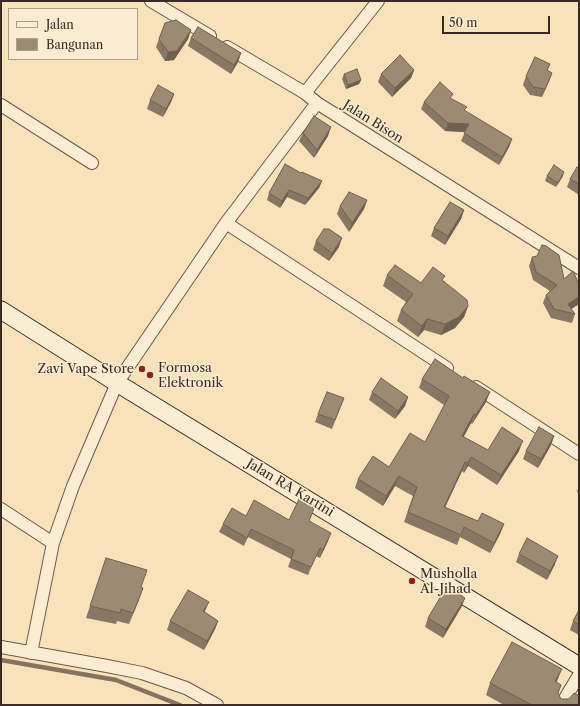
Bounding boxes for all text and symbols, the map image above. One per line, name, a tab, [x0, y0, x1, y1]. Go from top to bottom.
legend	[8, 8, 138, 60]
scale bar	[444, 8, 552, 34]
text: 50 m	[449, 15, 478, 30]
text: Jalan	[46, 17, 74, 32]
text: Bangunan	[46, 37, 103, 52]
street label: Jalan Bison	[340, 97, 406, 147]
place label: Formosa Elektronik	[158, 360, 223, 391]
place label: Zavi Vape Store	[38, 361, 134, 377]
marker: Zavi Vape Store	[137, 364, 147, 374]
marker: Formosa Elektronik	[145, 370, 155, 380]
street label: Jalan RA Kartini	[243, 456, 337, 520]
place label: Musholla Al-Jihad	[420, 566, 477, 597]
marker: Musholla Al-Jihad	[407, 576, 417, 586]

